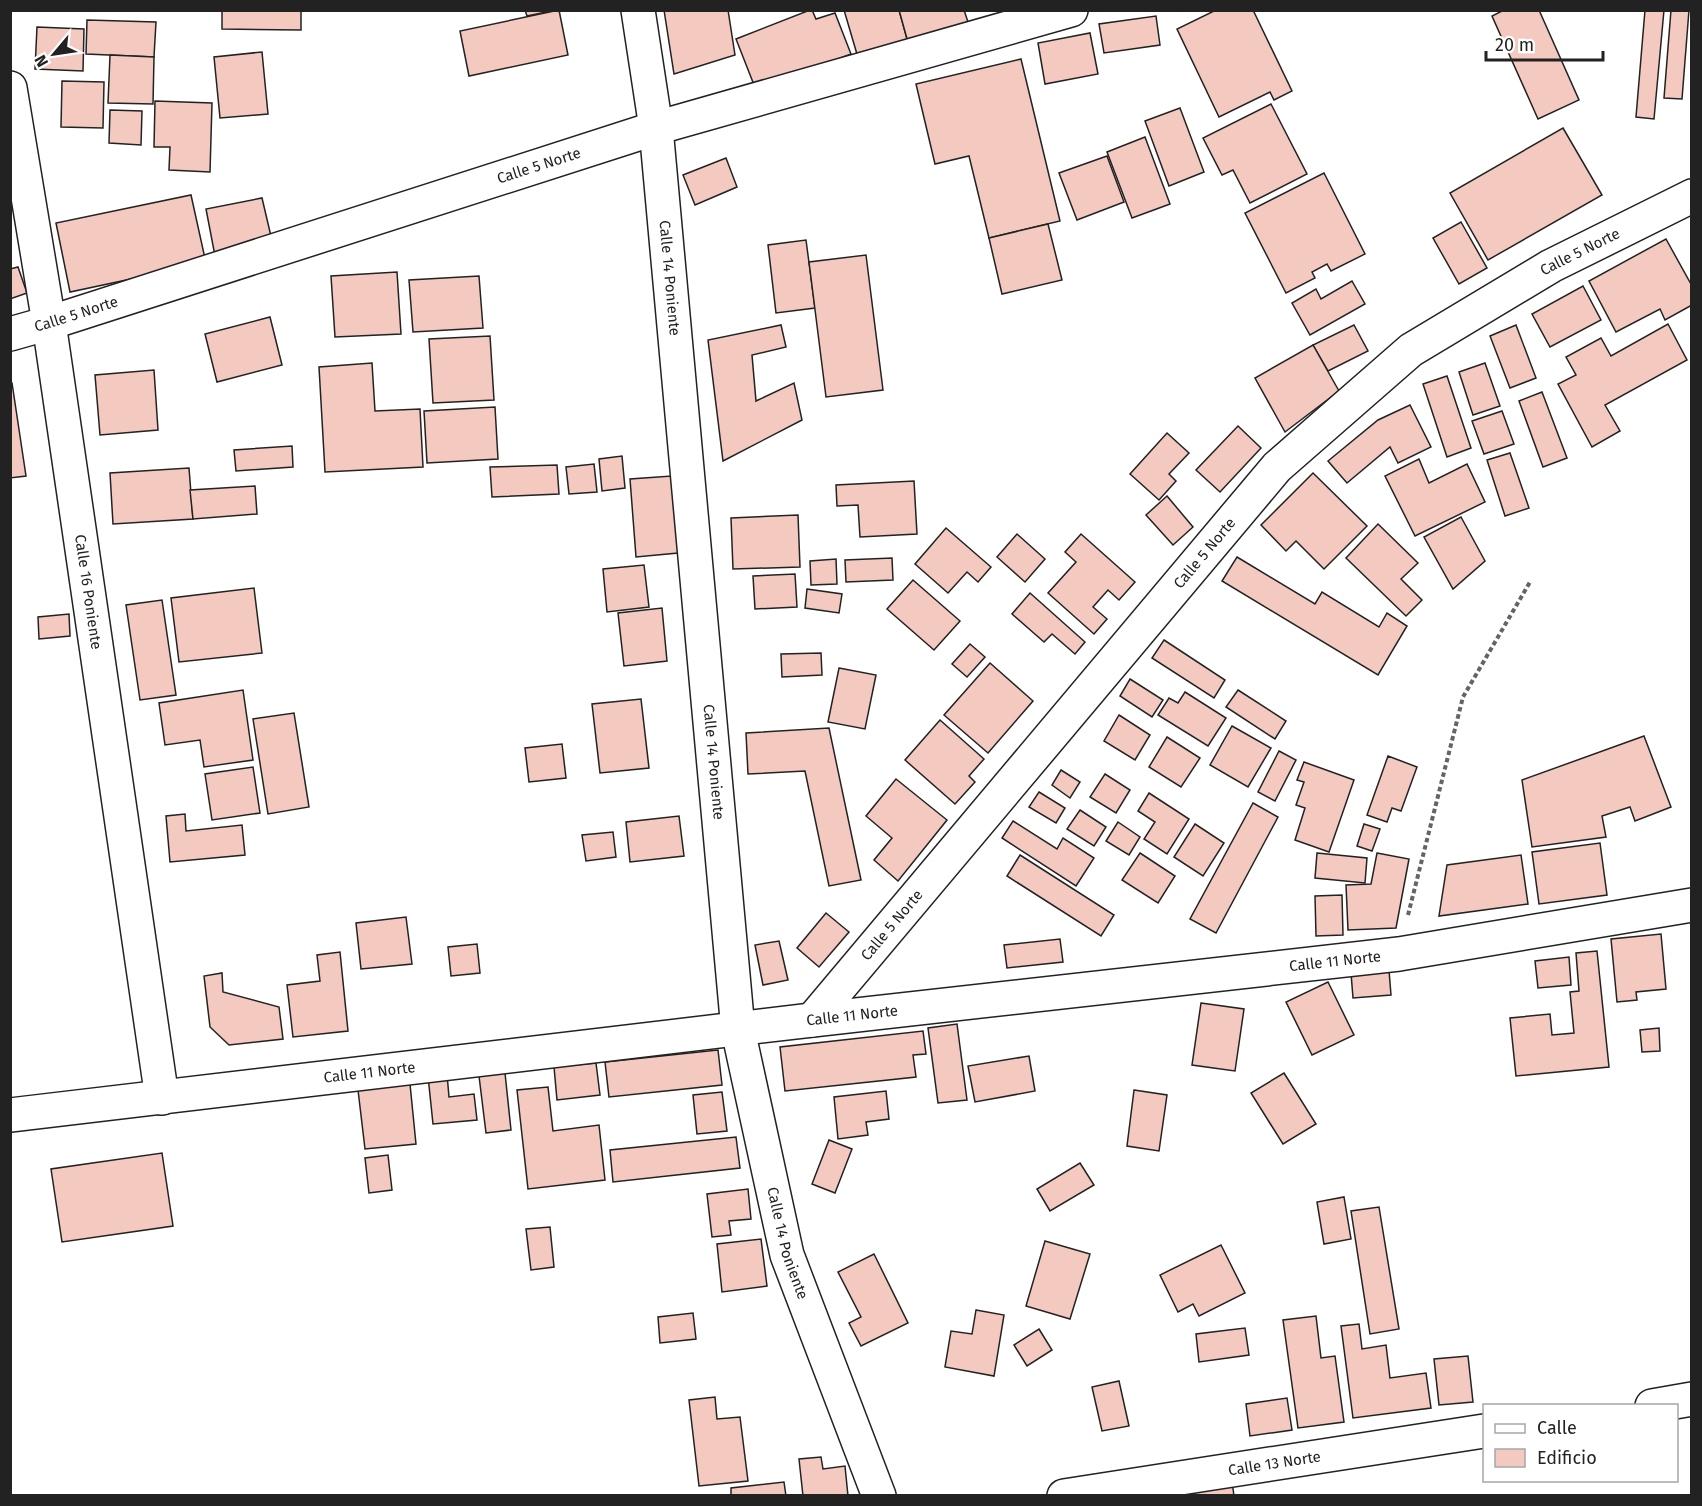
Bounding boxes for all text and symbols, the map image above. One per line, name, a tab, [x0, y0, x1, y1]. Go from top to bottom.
north arrow	[24, 24, 84, 84]
scale bar	[1486, 24, 1603, 62]
text: 20 m	[1495, 34, 1534, 56]
text: N	[30, 52, 52, 70]
street label: Calle 5 Norte	[495, 144, 583, 188]
street label: Calle 14 Poniente	[655, 219, 684, 337]
street label: Calle 5 Norte	[1537, 224, 1623, 279]
street label: Calle 5 Norte	[32, 292, 120, 336]
street label: Calle 5 Norte	[1170, 514, 1239, 592]
street label: Calle 16 Poniente	[71, 533, 105, 651]
street label: Calle 14 Poniente	[699, 703, 728, 821]
street label: Calle 5 Norte	[857, 886, 927, 964]
street label: Calle 11 Norte	[1288, 947, 1382, 975]
street label: Calle 11 Norte	[805, 1001, 899, 1030]
street label: Calle 11 Norte	[323, 1058, 416, 1087]
street label: Calle 14 Poniente	[763, 1185, 812, 1302]
legend	[1483, 1404, 1678, 1482]
text: Calle	[1537, 1417, 1577, 1439]
street label: Calle 13 Norte	[1227, 1447, 1322, 1479]
text: Edificio	[1537, 1447, 1597, 1469]

